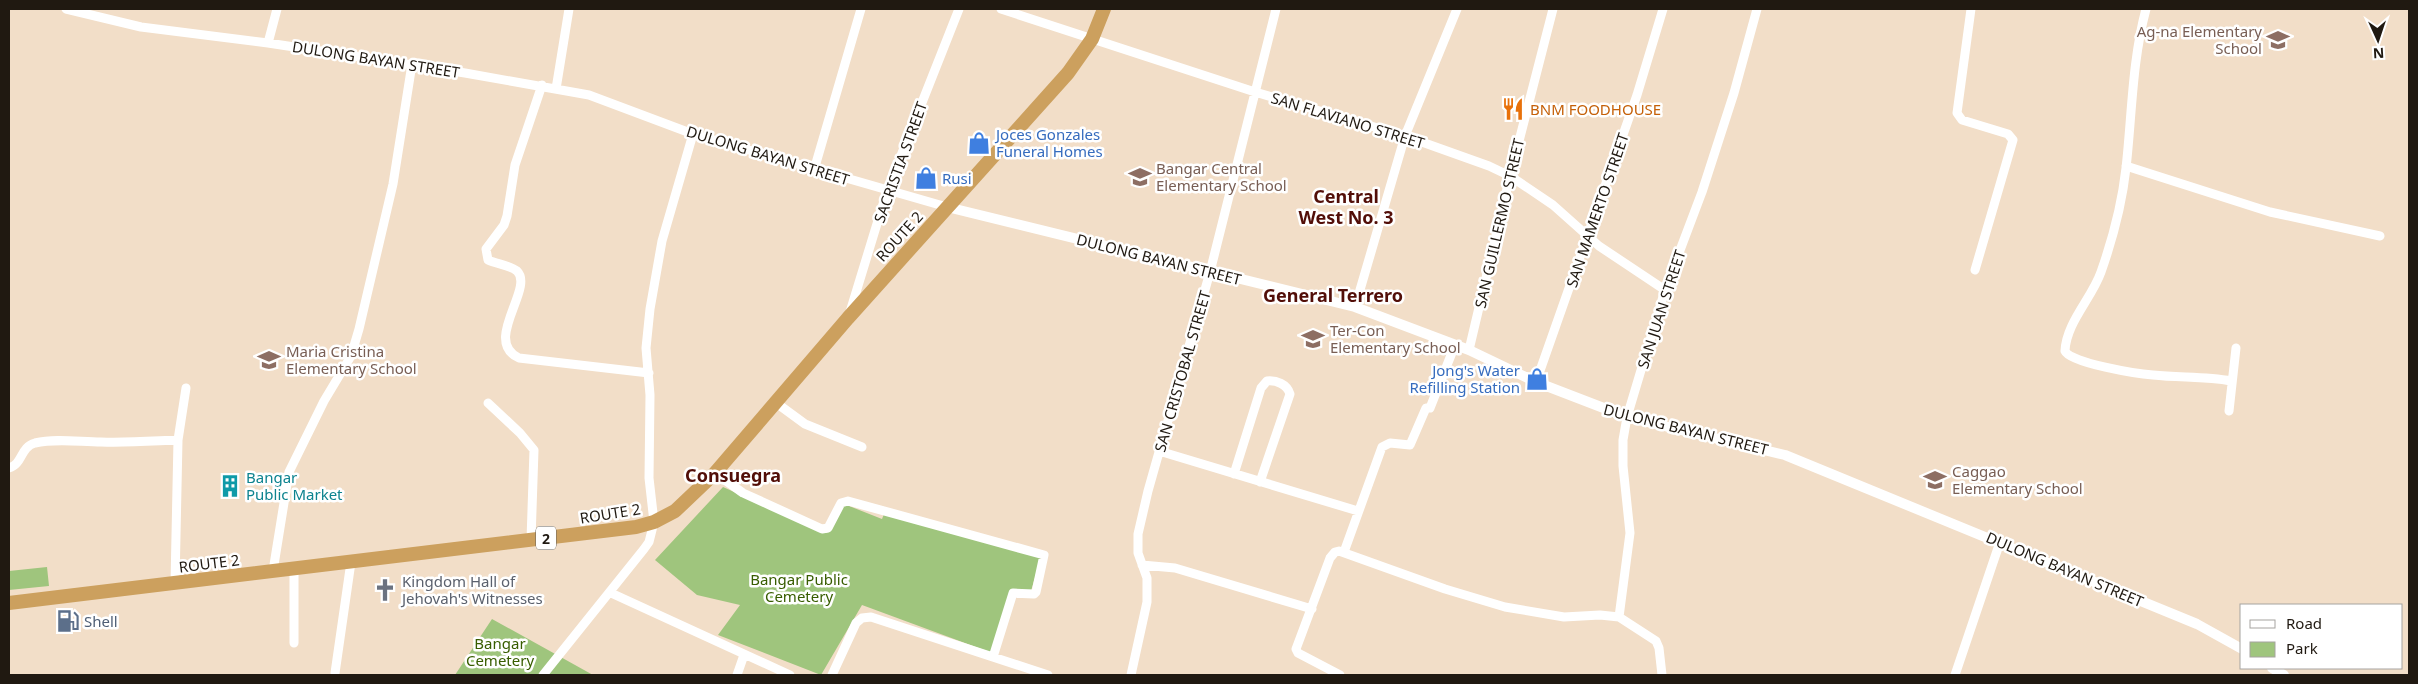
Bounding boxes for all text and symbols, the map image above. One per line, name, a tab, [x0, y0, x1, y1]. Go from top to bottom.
north arrow	[2353, 15, 2403, 65]
place label: Ag-na Elementary School	[2137, 21, 2262, 58]
school or university icon: Ag-na Elementary School	[2265, 27, 2291, 53]
street label: DULONG BAYAN STREET	[291, 36, 462, 82]
text: N	[2373, 44, 2385, 63]
street label: SAN FLAVIANO STREET	[1269, 87, 1428, 153]
restaurant icon: BNM FOODHOUSE	[1500, 96, 1526, 122]
street label: SACRISTIA STREET	[869, 98, 931, 225]
place label: BNM FOODHOUSE	[1530, 99, 1661, 119]
street label: DULONG BAYAN STREET	[684, 121, 852, 189]
place label: Joces Gonzales Funeral Homes	[994, 124, 1103, 161]
street label: SAN MAMERTO STREET	[1561, 129, 1633, 290]
shop icon: Joces Gonzales Funeral Homes	[966, 130, 992, 156]
street label: SAN GUILLERMO STREET	[1470, 136, 1528, 310]
place label: Bangar Central Elementary School	[1156, 158, 1287, 195]
school or university icon: Bangar Central Elementary School	[1127, 164, 1153, 190]
shop icon: Rusi	[913, 165, 939, 191]
place label: Rusi	[942, 168, 972, 188]
district label: Central West No. 3	[1298, 184, 1394, 229]
street label: ROUTE 2	[871, 207, 927, 265]
street label: DULONG BAYAN STREET	[1074, 229, 1244, 289]
street label: SAN JUAN STREET	[1632, 246, 1690, 371]
district label: General Terrero	[1263, 283, 1403, 307]
street label: SAN CRISTOBAL STREET	[1149, 287, 1215, 454]
place label: Ter-Con Elementary School	[1330, 320, 1461, 357]
school or university icon: Ter-Con Elementary School	[1300, 326, 1326, 352]
place label: Maria Cristina Elementary School	[286, 341, 417, 378]
school or university icon: Maria Cristina Elementary School	[256, 347, 282, 373]
place label: Jong's Water Refilling Station	[1409, 360, 1520, 397]
shop icon: Jong's Water Refilling Station	[1524, 366, 1550, 392]
street label: DULONG BAYAN STREET	[1601, 399, 1771, 459]
place label: Caggao Elementary School	[1952, 461, 2083, 498]
district label: Consuegra	[685, 463, 781, 487]
place label: Bangar Public Market	[246, 467, 343, 504]
school or university icon: Caggao Elementary School	[1922, 467, 1948, 493]
building icon: Bangar Public Market	[217, 473, 243, 499]
street label: ROUTE 2	[578, 498, 642, 528]
road number: 2	[536, 526, 556, 550]
street label: DULONG BAYAN STREET	[1983, 527, 2147, 612]
street label: ROUTE 2	[177, 549, 241, 577]
park label: Bangar Public Cemetery	[750, 569, 848, 606]
place label: Kingdom Hall of Jehovah's Witnesses	[400, 571, 543, 608]
church icon: Kingdom Hall of Jehovah's Witnesses	[372, 577, 398, 603]
legend	[2240, 604, 2403, 669]
fuel station icon: Shell	[55, 608, 81, 634]
place label: Shell	[84, 611, 118, 631]
text: Road	[2286, 613, 2322, 633]
park label: Bangar Cemetery	[466, 633, 534, 670]
text: Park	[2286, 638, 2318, 658]

